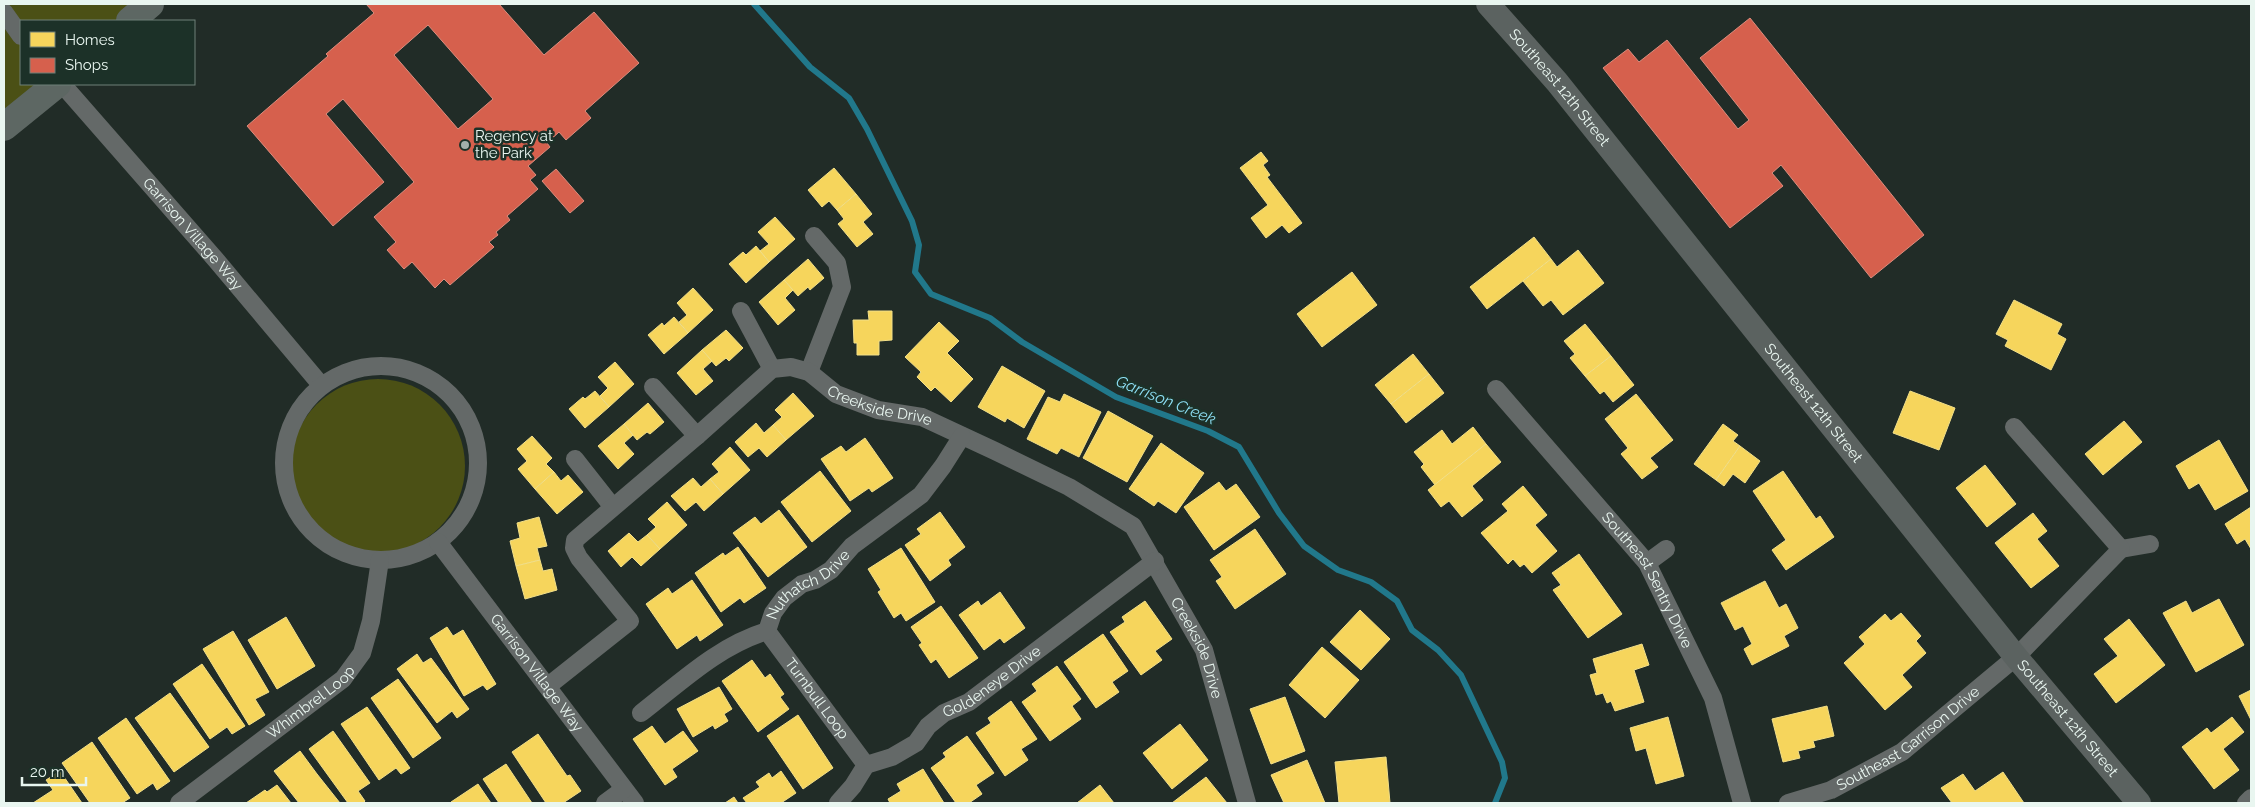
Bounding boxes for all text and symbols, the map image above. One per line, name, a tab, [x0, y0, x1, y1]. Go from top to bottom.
legend	[20, 20, 195, 85]
street label: Southeast 12th Street	[1505, 25, 1614, 150]
text: Homes	[65, 31, 115, 49]
text: Shops	[65, 56, 108, 74]
place label: Regency at the Park	[475, 127, 553, 162]
marker: Regency at the Park	[459, 139, 471, 151]
street label: Garrison Village Way	[139, 174, 247, 294]
street label: Southeast 12th Street	[1760, 340, 1866, 466]
water label: Garrison Creek	[1113, 371, 1219, 429]
street label: Creekside Drive	[823, 381, 936, 430]
street label: Southeast Sentry Drive	[1598, 508, 1696, 651]
street label: Nuthatch Drive	[762, 546, 854, 622]
street label: Creekside Drive	[1167, 594, 1226, 701]
street label: Garrison Village Way	[486, 610, 587, 735]
street label: Goldeneye Drive	[940, 642, 1044, 721]
street label: Turnbull Loop	[781, 654, 853, 743]
street label: Southeast 12th Street	[2013, 656, 2122, 780]
street label: Whimbrel Loop	[263, 662, 359, 743]
street label: Southeast Garrison Drive	[1833, 682, 1983, 794]
scale bar	[22, 754, 86, 786]
text: 20 m	[30, 763, 65, 781]

